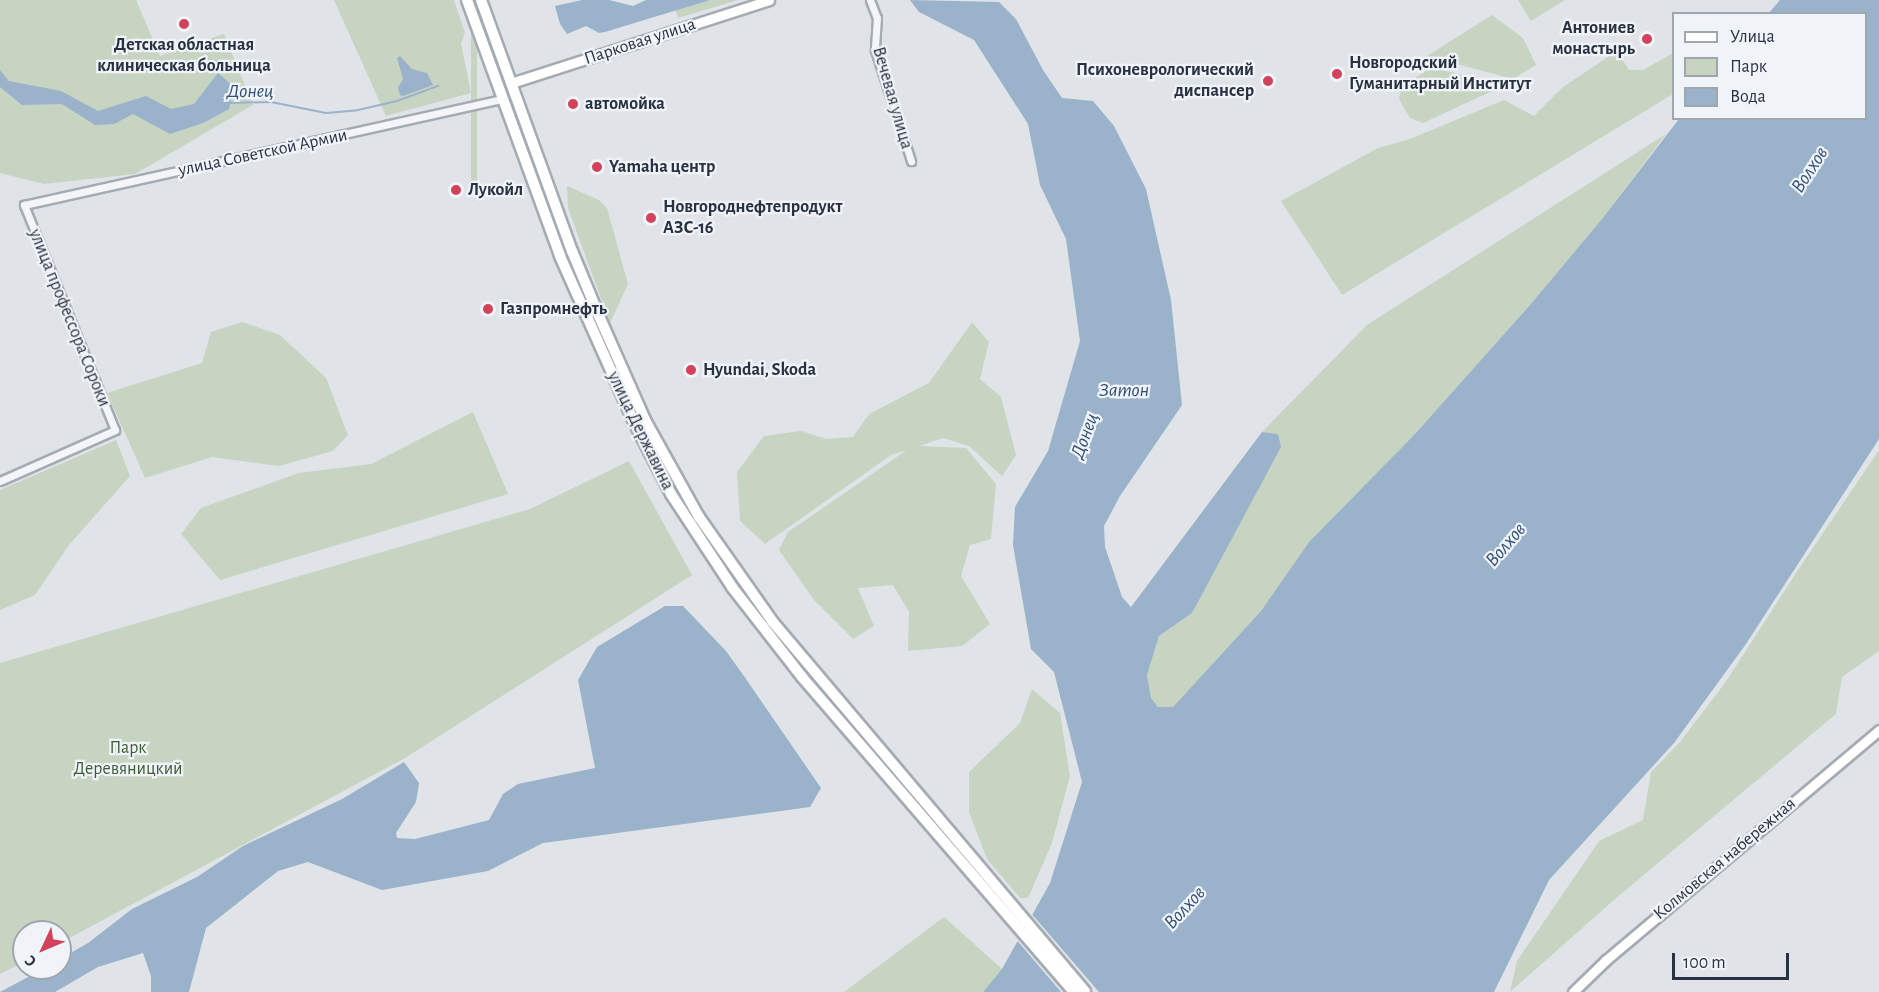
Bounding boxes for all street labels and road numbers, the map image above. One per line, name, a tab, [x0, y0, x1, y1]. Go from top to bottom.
street label: Парковая улица	[582, 14, 698, 70]
street label: Вечевая улица	[867, 44, 917, 152]
street label: улица Советской Армии	[177, 125, 349, 181]
street label: улица профессора Сороки	[23, 226, 115, 410]
street label: улица Державина	[602, 368, 678, 494]
street label: Колмовская набережная	[1649, 793, 1801, 925]

